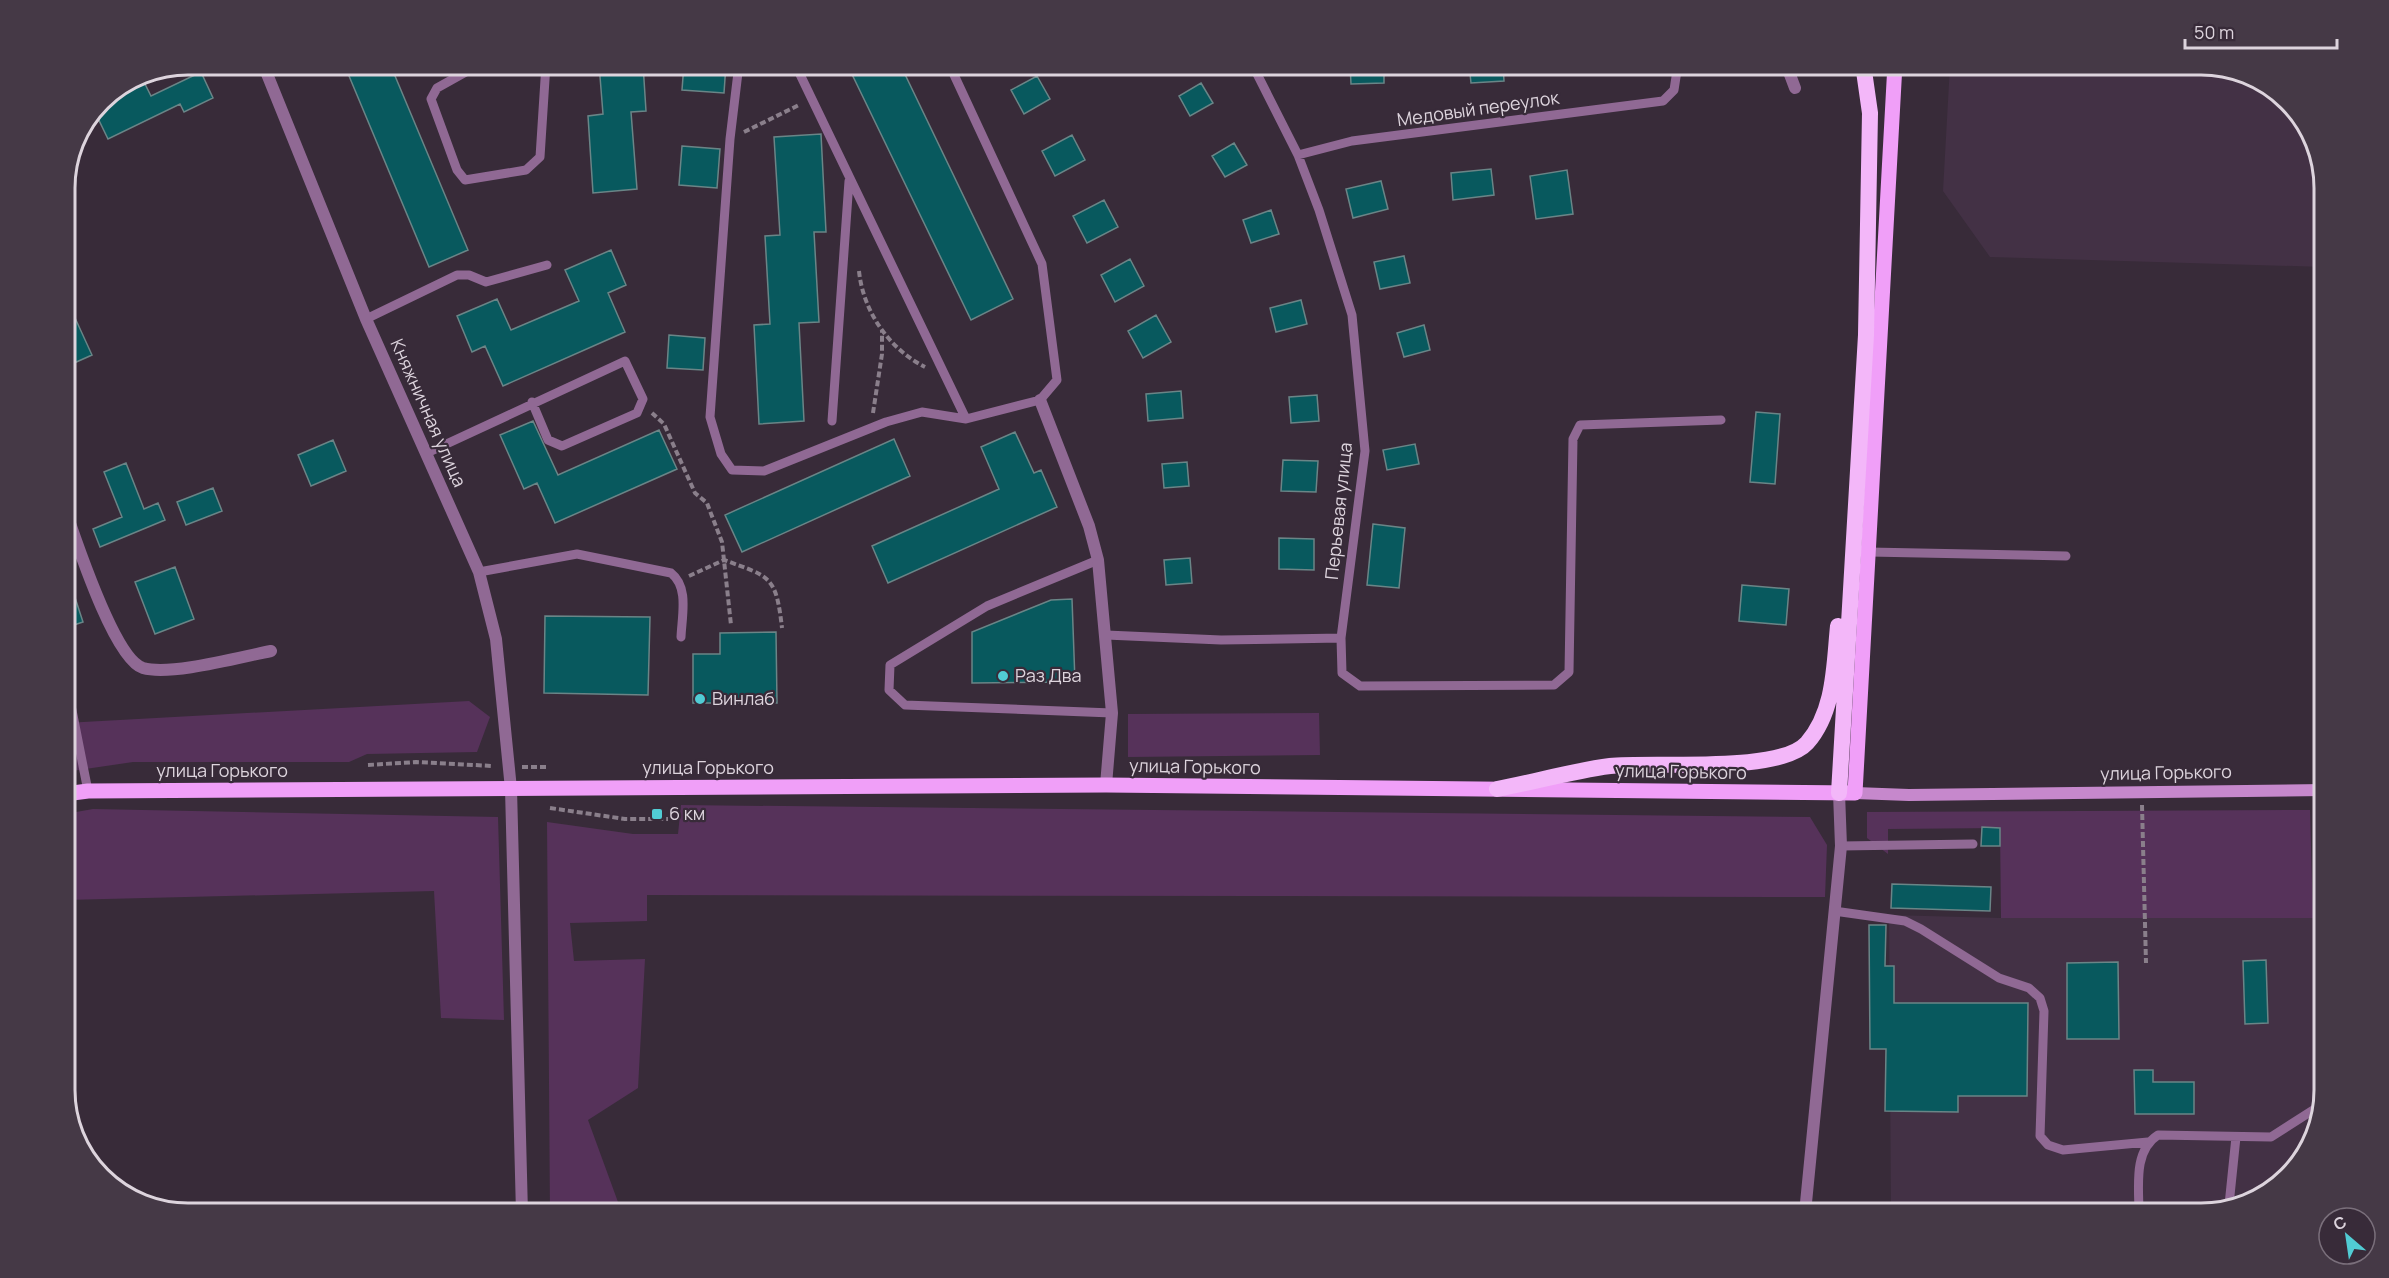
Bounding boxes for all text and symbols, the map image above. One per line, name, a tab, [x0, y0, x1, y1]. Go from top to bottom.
scale bar	[2185, 12, 2336, 50]
text: 50 m	[2194, 20, 2234, 44]
street label: Медовый переулок	[1395, 85, 1562, 131]
street label: Княжничная улица	[386, 335, 472, 490]
street label: Перьевая улица	[1319, 441, 1357, 581]
place label: Раз Два	[1015, 663, 1082, 687]
marker: Раз Два	[996, 669, 1010, 683]
place label: Винлаб	[712, 686, 775, 710]
marker: Винлаб	[693, 692, 707, 706]
street label: улица Горького	[1129, 753, 1261, 779]
street label: улица Горького	[642, 755, 774, 779]
street label: улица Горького	[156, 758, 288, 782]
street label: улица Горького	[1615, 758, 1747, 784]
street label: улица Горького	[2100, 759, 2232, 785]
place label: 6 км	[669, 801, 705, 825]
marker: 6 км	[650, 807, 664, 821]
north arrow	[2317, 1206, 2377, 1266]
text: С	[2329, 1210, 2350, 1235]

